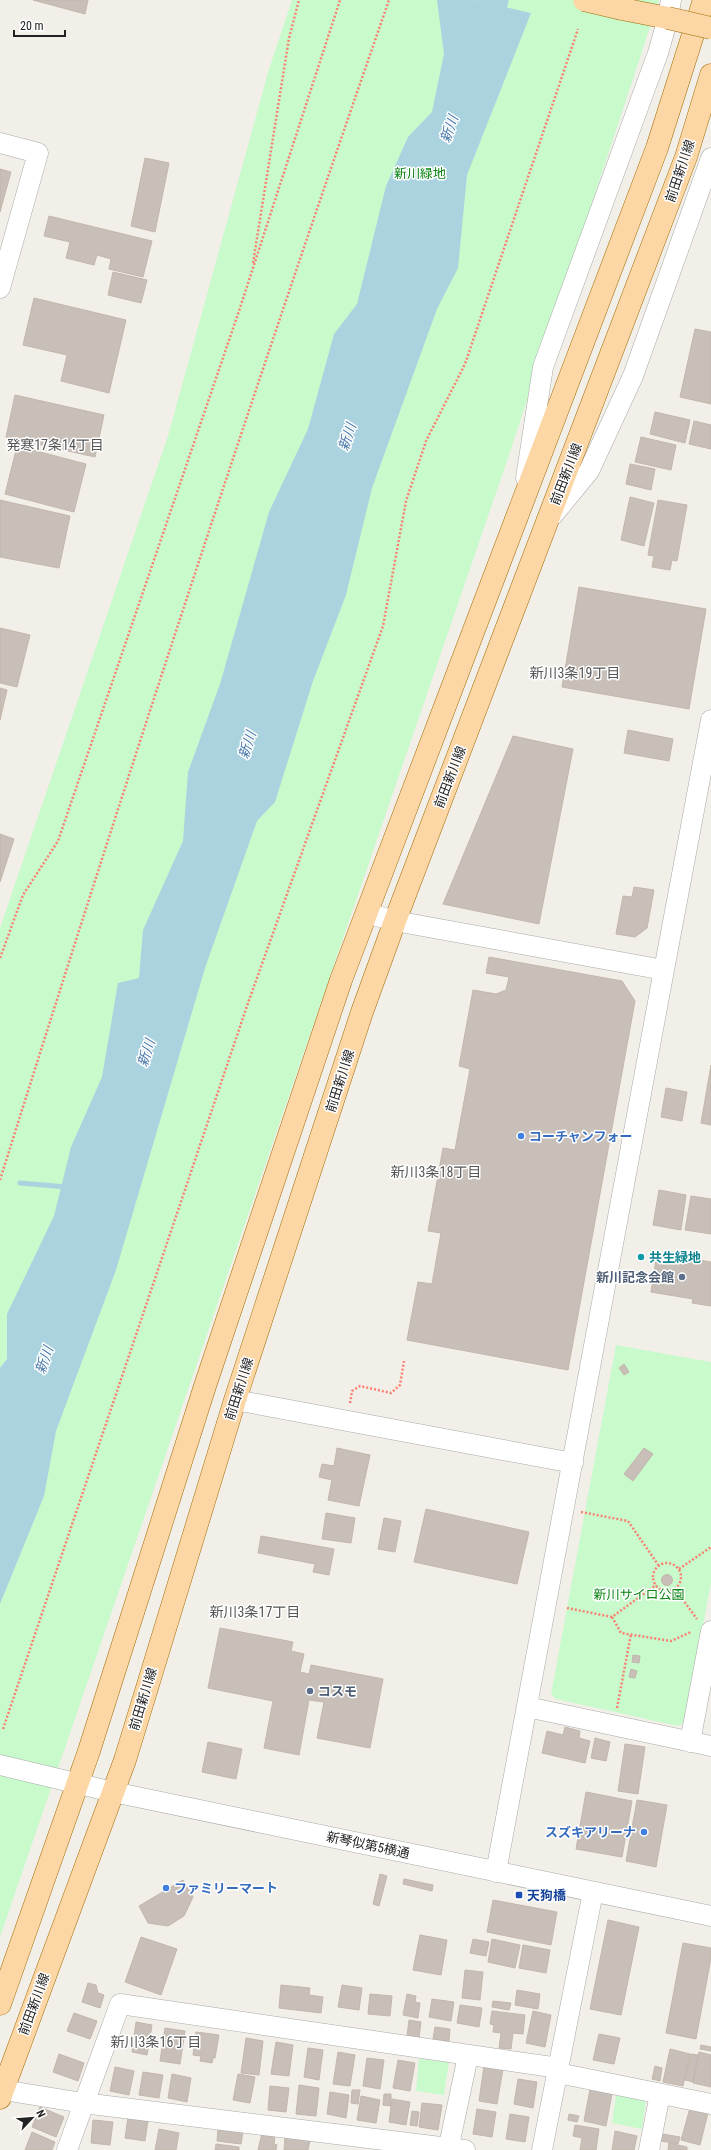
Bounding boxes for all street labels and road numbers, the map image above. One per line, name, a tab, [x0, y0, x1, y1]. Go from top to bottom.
street label: 前田新川線	[662, 138, 698, 204]
street label: 前田新川線	[547, 441, 585, 507]
street label: 前田新川線	[431, 744, 469, 810]
street label: 前田新川線	[323, 1048, 357, 1114]
street label: 前田新川線	[222, 1356, 256, 1422]
street label: 前田新川線	[126, 1666, 160, 1732]
street label: 新琴似第5横通	[325, 1829, 411, 1861]
street label: 前田新川線	[16, 1971, 52, 2037]

